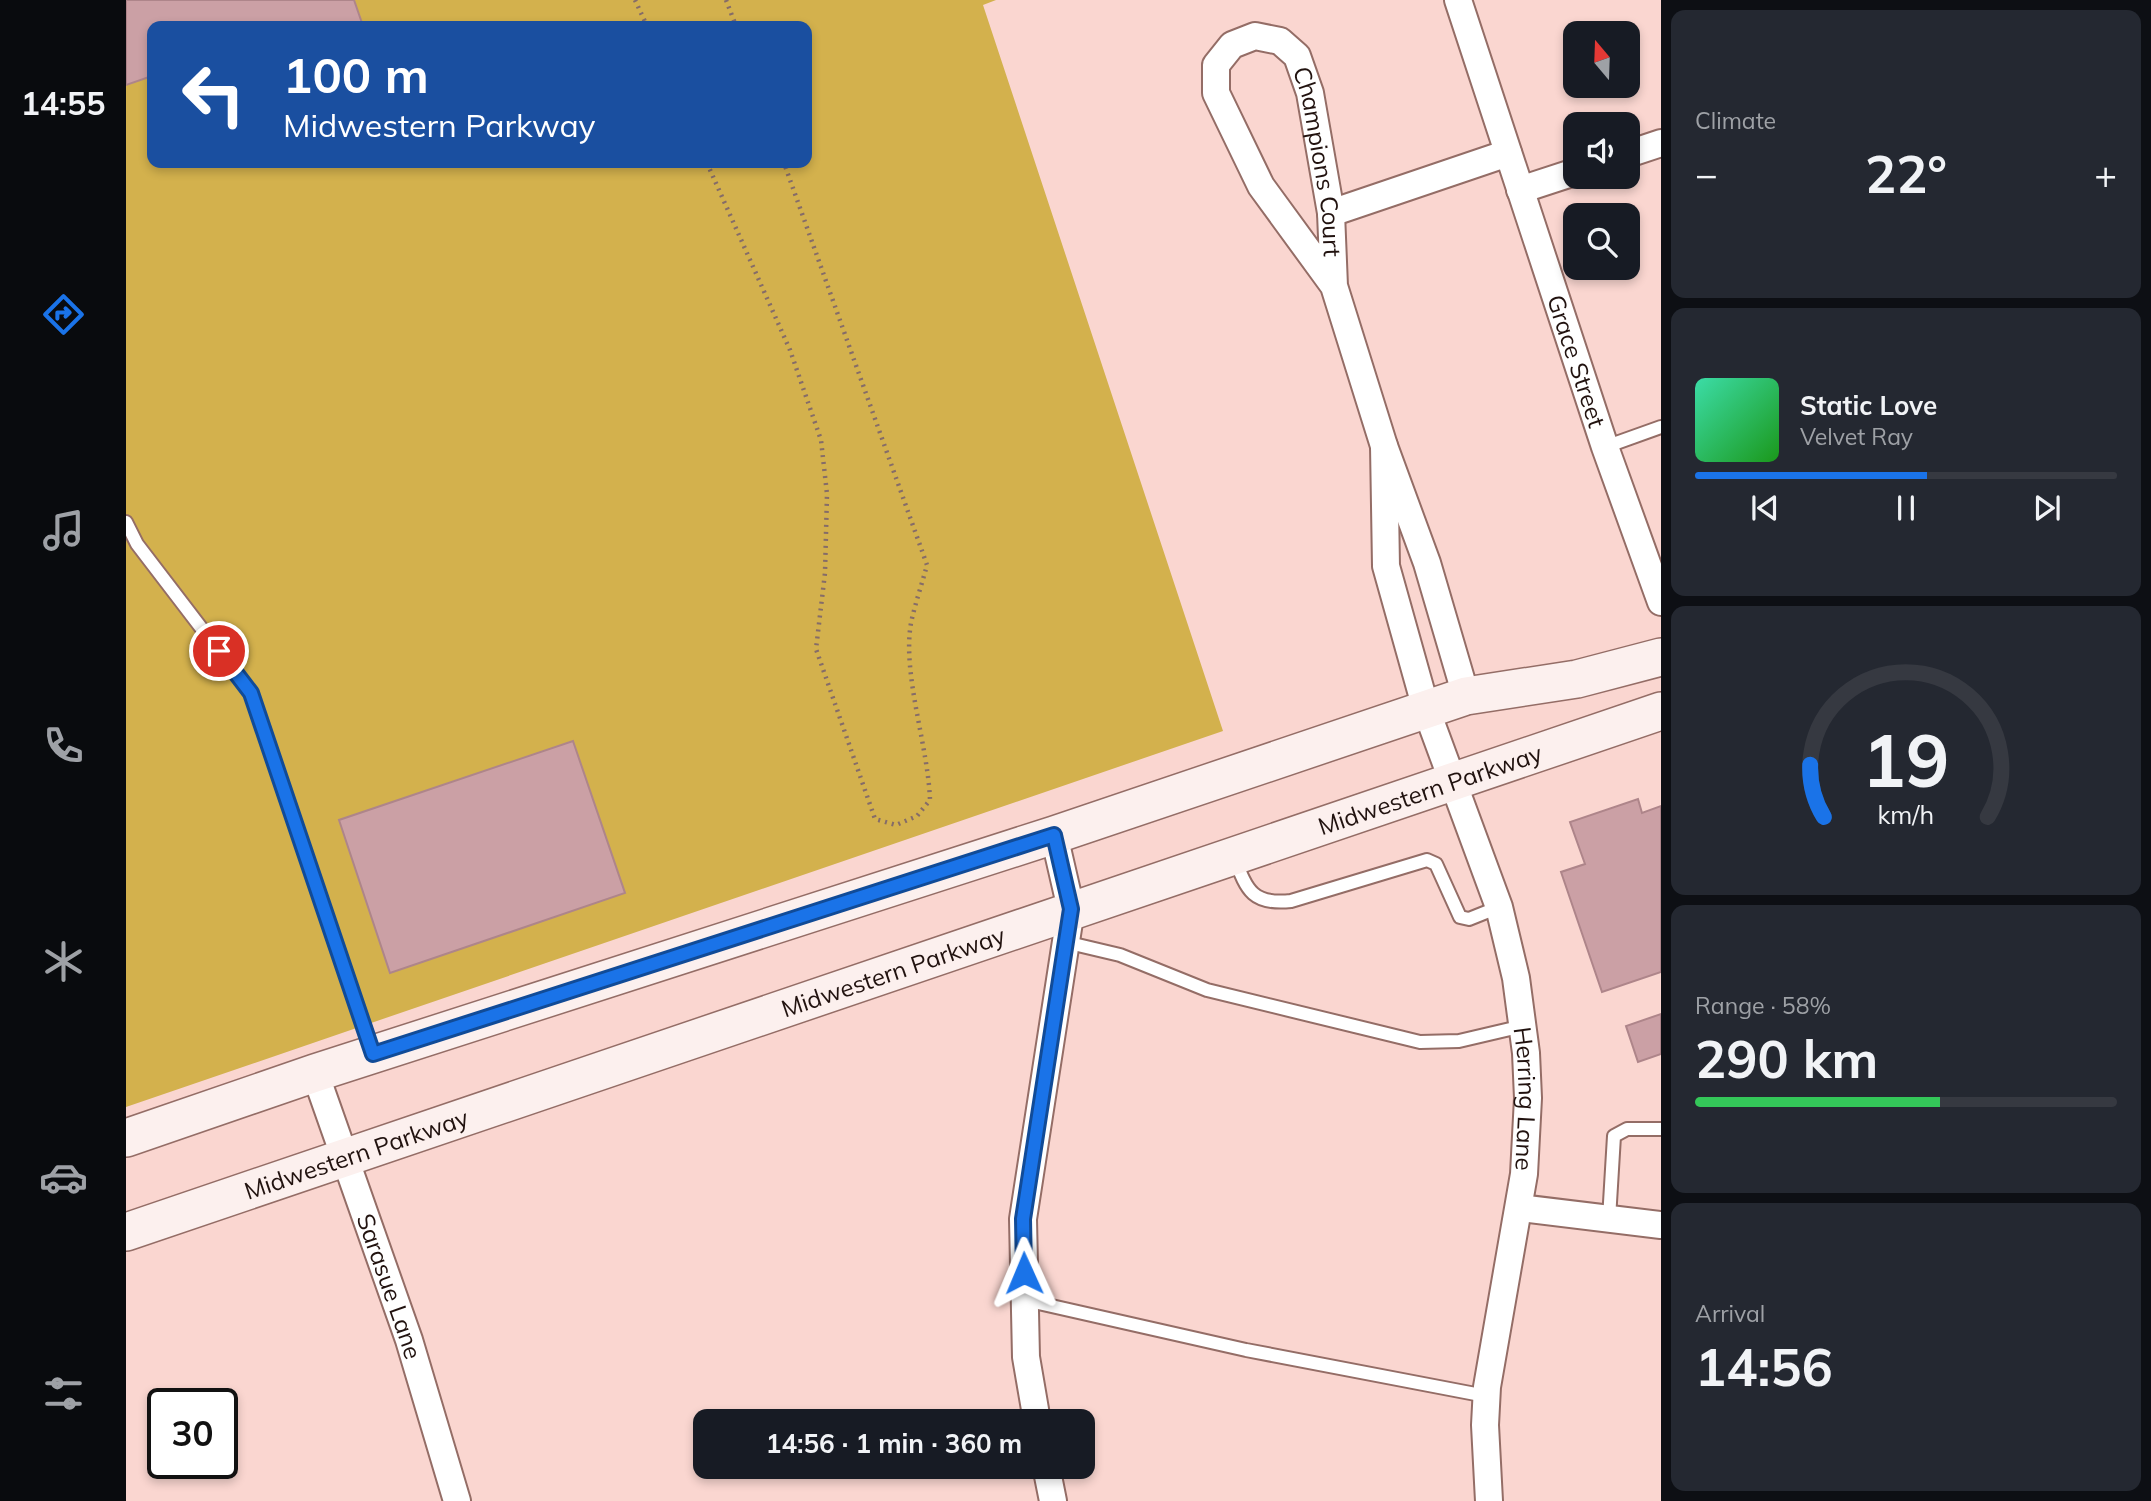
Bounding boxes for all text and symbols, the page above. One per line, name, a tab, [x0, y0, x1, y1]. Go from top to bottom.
north arrow	[1563, 21, 1640, 98]
map controls	[1563, 21, 1640, 280]
text: 100 m	[283, 44, 429, 105]
icon: left	[168, 49, 259, 140]
street label: Champions Court	[1287, 62, 1348, 257]
text: 14:55	[21, 83, 105, 123]
text: Midwestern Parkway	[283, 105, 596, 145]
text: Climate	[1695, 106, 1776, 135]
button: sound	[1563, 112, 1640, 189]
text: 22°	[1865, 141, 1947, 206]
text: −	[1695, 150, 1718, 198]
text: +	[2094, 150, 2117, 198]
button: search	[1563, 203, 1640, 280]
icon: directions	[39, 290, 88, 339]
street label: Grace Street	[1541, 291, 1613, 431]
text: Static Love	[1800, 389, 1937, 422]
text: Velvet Ray	[1800, 422, 1913, 451]
icon: previous	[1746, 489, 1784, 527]
icon: pause	[1887, 489, 1925, 527]
icon: next	[2028, 489, 2066, 527]
icon: music	[39, 506, 88, 555]
pin	[189, 621, 249, 681]
icon: arrive	[200, 632, 238, 670]
text: 19	[1862, 714, 1950, 805]
icon: phone	[39, 721, 88, 770]
street label: Midwestern Parkway	[1314, 737, 1546, 841]
text: km/h	[1878, 798, 1934, 829]
street label: Midwestern Parkway	[777, 920, 1009, 1024]
icon: climate	[39, 937, 88, 986]
text: Range · 58%	[1695, 991, 1831, 1020]
street label: Herring Lane	[1508, 1025, 1543, 1171]
text: 290 km	[1695, 1026, 1878, 1091]
street label: Midwestern Parkway	[240, 1102, 472, 1206]
icon: car	[39, 1153, 88, 1202]
street label: Sarasue Lane	[351, 1209, 429, 1362]
position arrow	[987, 1236, 1061, 1310]
text: Arrival	[1695, 1299, 1765, 1328]
text: 14:56	[1695, 1334, 1833, 1399]
icon: filters	[39, 1369, 88, 1418]
speed limit sign: 30	[147, 1388, 238, 1479]
text: 14:56 · 1 min · 360 m	[766, 1427, 1022, 1460]

